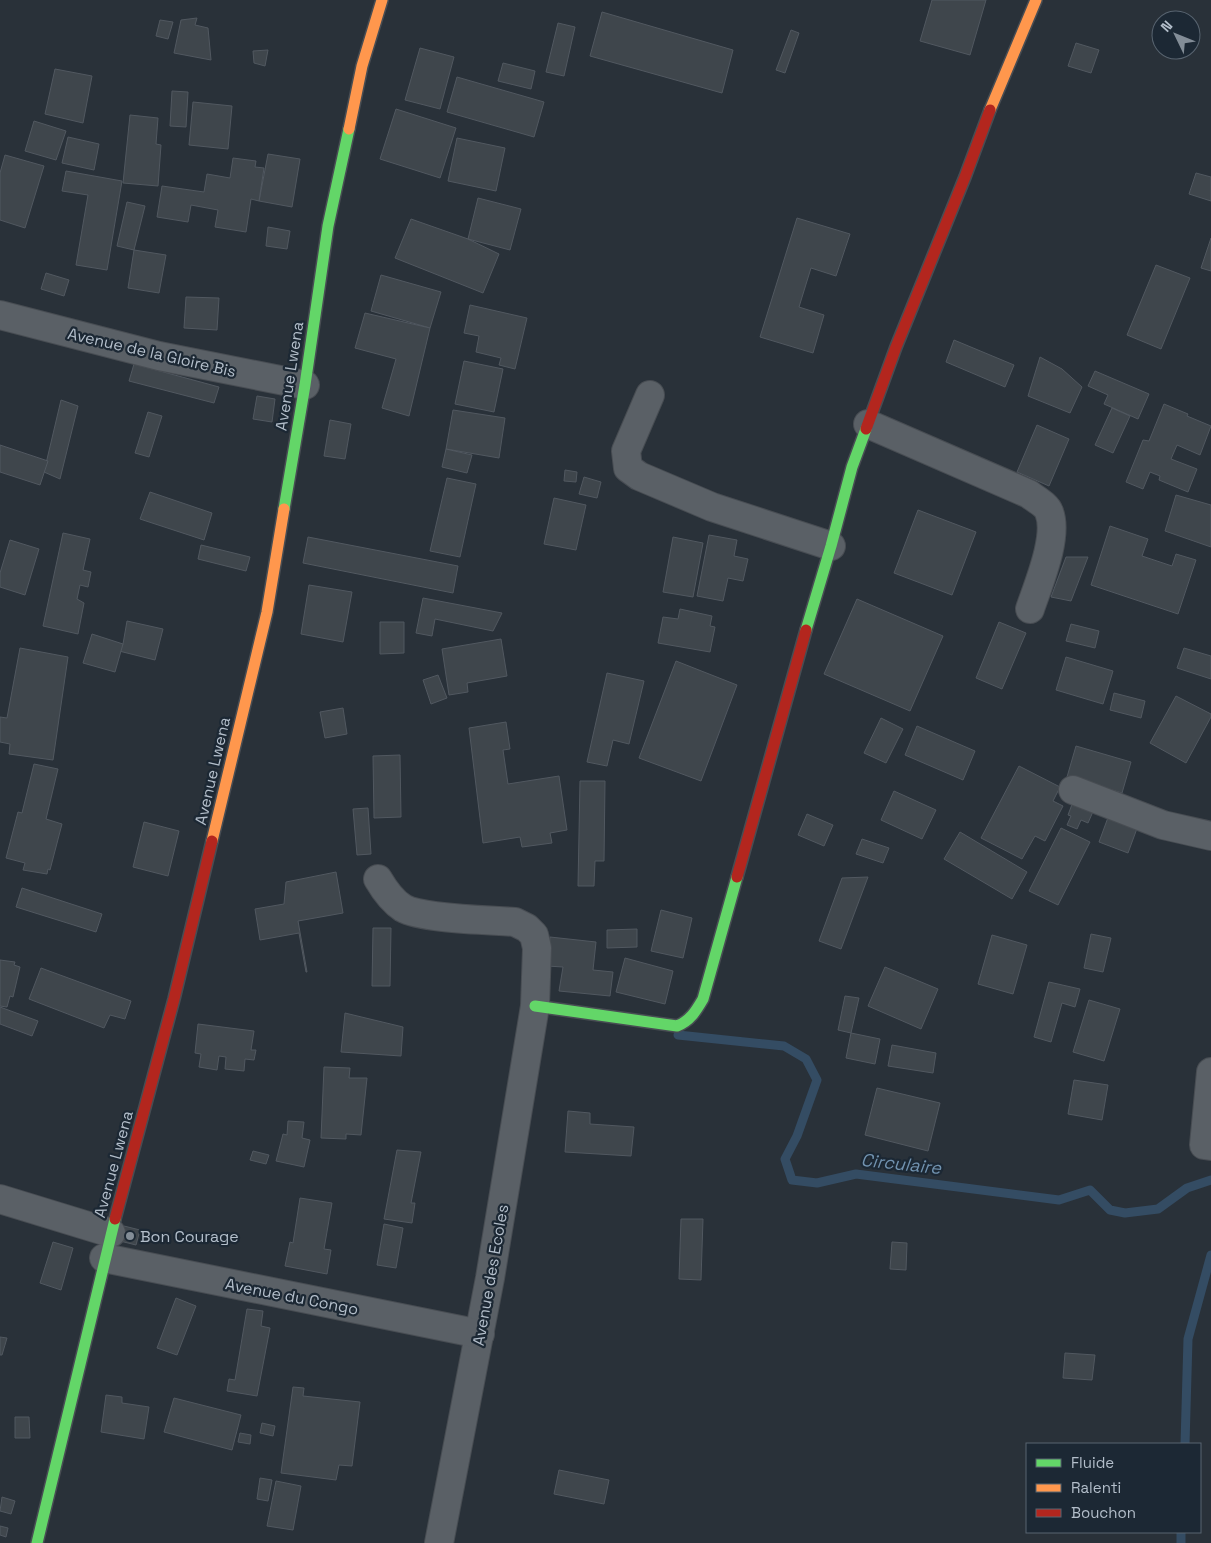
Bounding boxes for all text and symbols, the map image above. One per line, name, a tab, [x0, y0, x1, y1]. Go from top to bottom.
north arrow	[1151, 10, 1201, 60]
text: N	[1157, 17, 1176, 36]
street label: Avenue Lwena	[270, 320, 308, 432]
street label: Avenue de la Gloire Bis	[66, 323, 238, 382]
street label: Avenue Lwena	[190, 715, 235, 827]
street label: Avenue Lwena	[89, 1108, 138, 1220]
water label: Circulaire	[860, 1148, 944, 1179]
street label: Avenue des Ecoles	[468, 1203, 513, 1347]
place label: Bon Courage	[140, 1226, 239, 1247]
marker: Bon Courage	[124, 1230, 136, 1242]
street label: Avenue du Congo	[224, 1273, 360, 1320]
legend	[1026, 1443, 1201, 1533]
text: Fluide	[1071, 1453, 1114, 1472]
text: Ralenti	[1071, 1478, 1121, 1497]
text: Bouchon	[1071, 1503, 1136, 1522]

